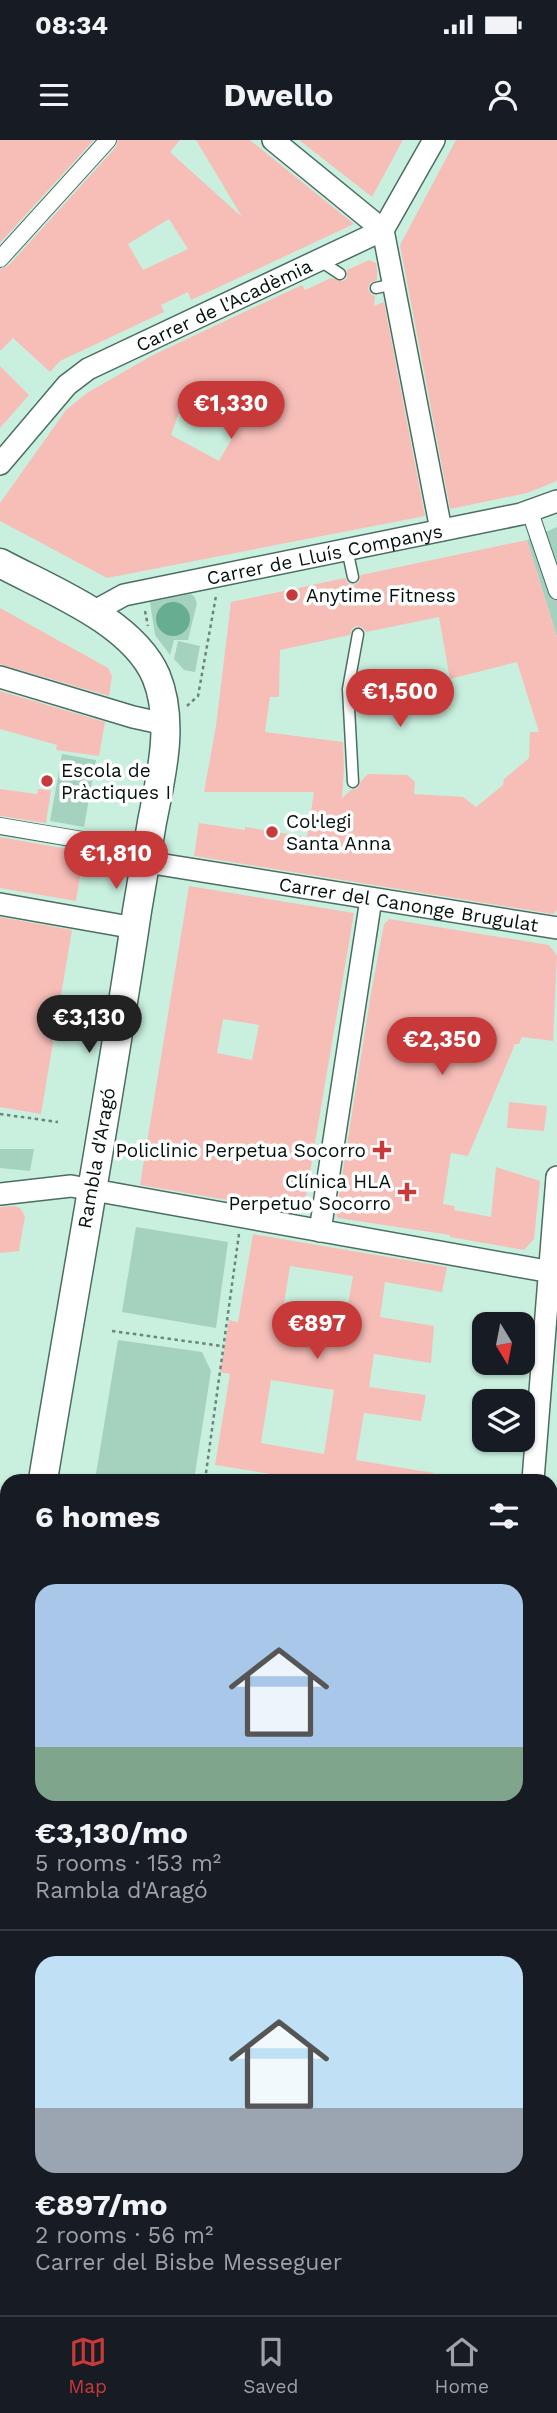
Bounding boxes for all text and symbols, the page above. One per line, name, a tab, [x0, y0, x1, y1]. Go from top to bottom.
text: 08:34	[35, 10, 108, 40]
icon: menu	[35, 76, 73, 114]
text: Dwello	[224, 76, 333, 114]
icon: person	[484, 76, 522, 114]
street label: Carrer de l'Acadèmia	[132, 254, 316, 357]
pin: €1,330	[174, 382, 288, 441]
text: €1,330	[194, 390, 268, 417]
street label: Carrer de Lluís Companys	[205, 519, 444, 590]
place label: Anytime Fitness	[306, 584, 456, 607]
marker: Anytime Fitness	[284, 587, 300, 603]
pin: €1,500	[343, 670, 457, 729]
text: €1,500	[362, 678, 438, 705]
place label: Escola de Pràctiques I	[61, 759, 171, 804]
marker: Escola de Pràctiques I	[39, 773, 55, 789]
place label: Col·legi Santa Anna	[286, 810, 391, 855]
marker: Col·legi Santa Anna	[264, 824, 280, 840]
pin: €1,810	[59, 832, 173, 891]
text: €1,810	[80, 840, 152, 867]
street label: Carrer del Canonge Brugulat	[277, 872, 540, 937]
pin: €3,130	[32, 996, 146, 1055]
text: €3,130	[53, 1004, 125, 1031]
pin: €2,350	[385, 1018, 499, 1077]
text: €2,350	[403, 1026, 481, 1053]
street label: Rambla d'Aragó	[73, 1086, 120, 1230]
place label: Policlinic Perpetua Socorro	[115, 1139, 366, 1162]
marker: Policlinic Perpetua Socorro	[372, 1140, 392, 1160]
place label: Clínica HLA Perpetuo Socorro	[228, 1170, 391, 1215]
marker: Clínica HLA Perpetuo Socorro	[397, 1182, 417, 1202]
pin: €897	[276, 1302, 358, 1361]
text: €897	[288, 1310, 346, 1337]
north arrow	[472, 1312, 536, 1376]
map controls	[472, 1312, 535, 1452]
button: layers	[472, 1389, 535, 1452]
icon: filters	[485, 1497, 523, 1535]
text: 6 homes	[35, 1499, 160, 1534]
icon: home	[216, 1629, 342, 1755]
text: €3,130/mo	[35, 1815, 188, 1850]
text: 5 rooms · 153 m²	[35, 1850, 221, 1877]
text: Rambla d'Aragó	[35, 1877, 208, 1904]
icon: home	[216, 2001, 342, 2127]
text: €897/mo	[35, 2187, 167, 2222]
text: 2 rooms · 56 m²	[35, 2222, 213, 2249]
text: Carrer del Bisbe Messeguer	[35, 2249, 342, 2276]
tab: Map	[68, 2333, 107, 2398]
tab: Saved	[243, 2333, 298, 2398]
tab: Home	[435, 2333, 489, 2398]

